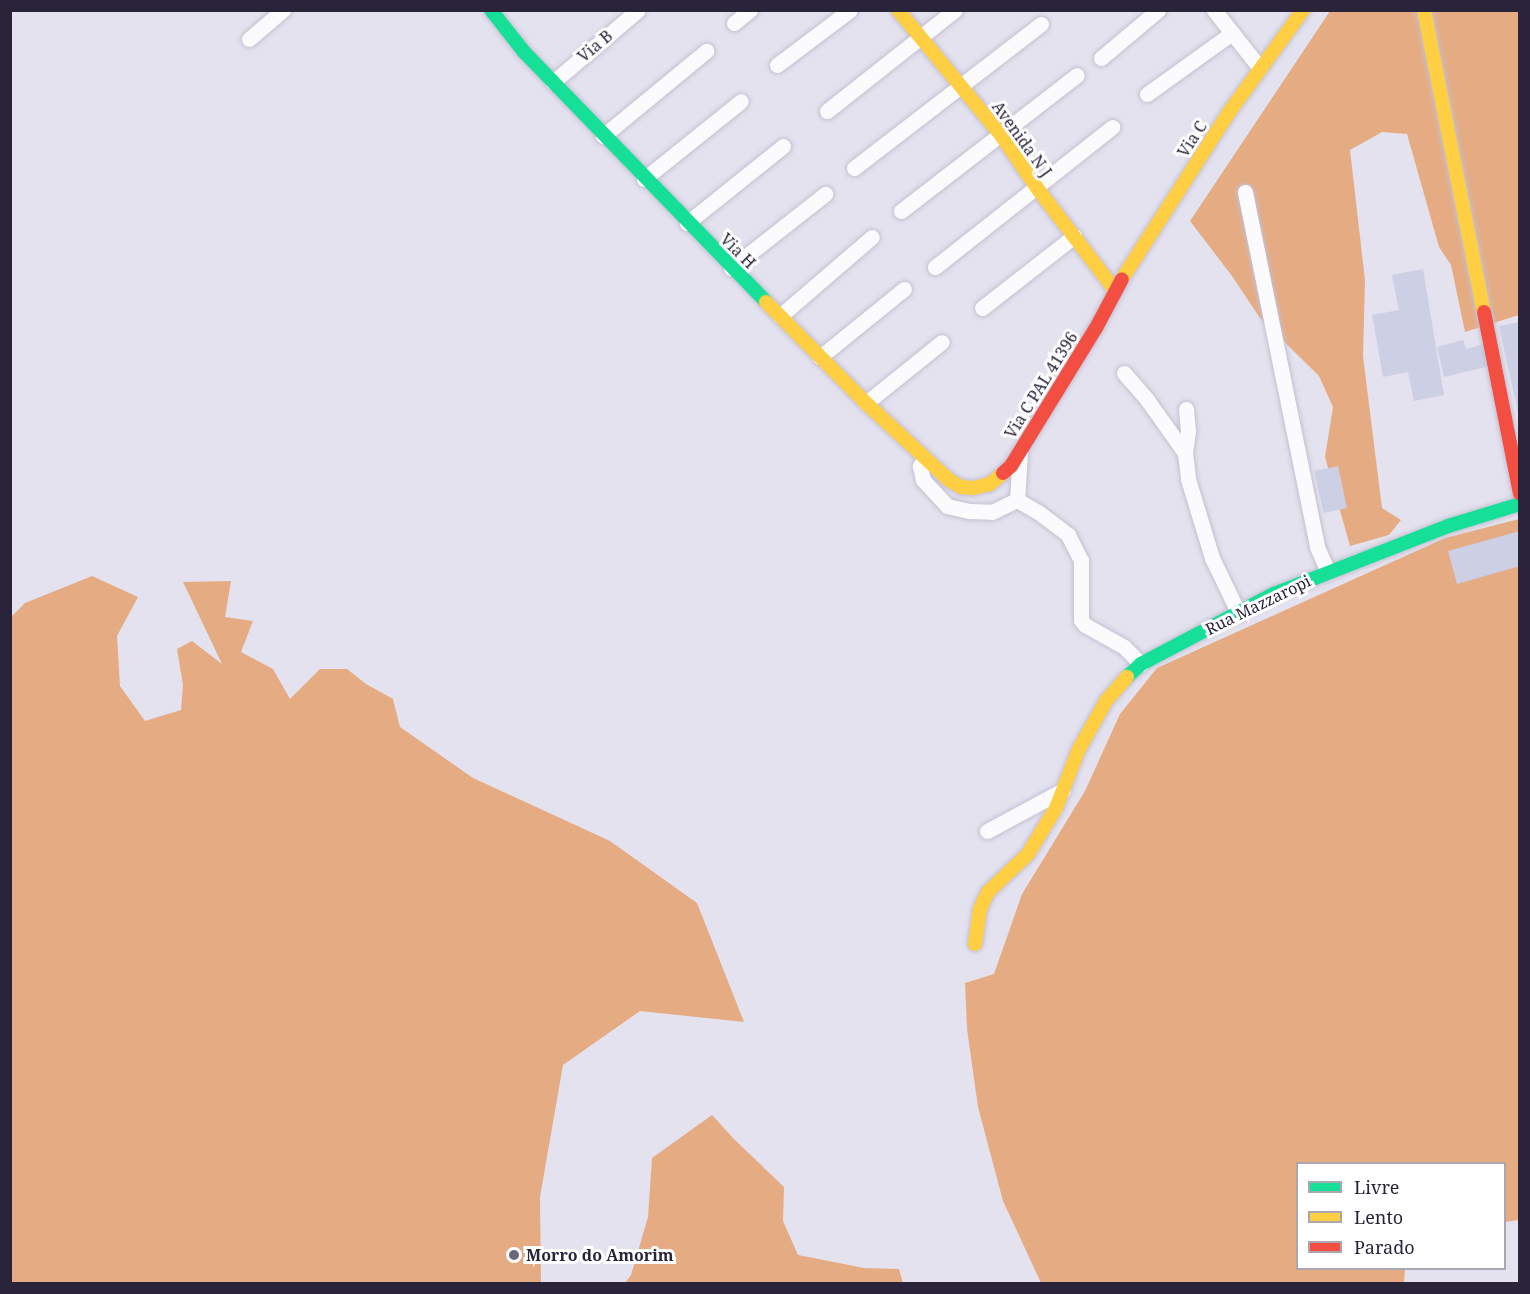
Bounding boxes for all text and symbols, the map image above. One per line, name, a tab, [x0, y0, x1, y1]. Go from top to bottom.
street label: Via B	[574, 26, 616, 66]
street label: Avenida N J	[988, 97, 1056, 181]
street label: Via C	[1173, 117, 1211, 161]
street label: Via H	[716, 229, 760, 273]
street label: Via C PAL 41396	[1001, 328, 1081, 442]
street label: Rua Mazzaropi	[1202, 571, 1314, 639]
legend	[1296, 1162, 1506, 1270]
text: Livre	[1354, 1175, 1400, 1199]
text: Lento	[1354, 1205, 1403, 1229]
text: Parado	[1354, 1235, 1415, 1259]
place label: Morro do Amorim	[526, 1245, 674, 1265]
marker: Morro do Amorim	[507, 1248, 521, 1262]

